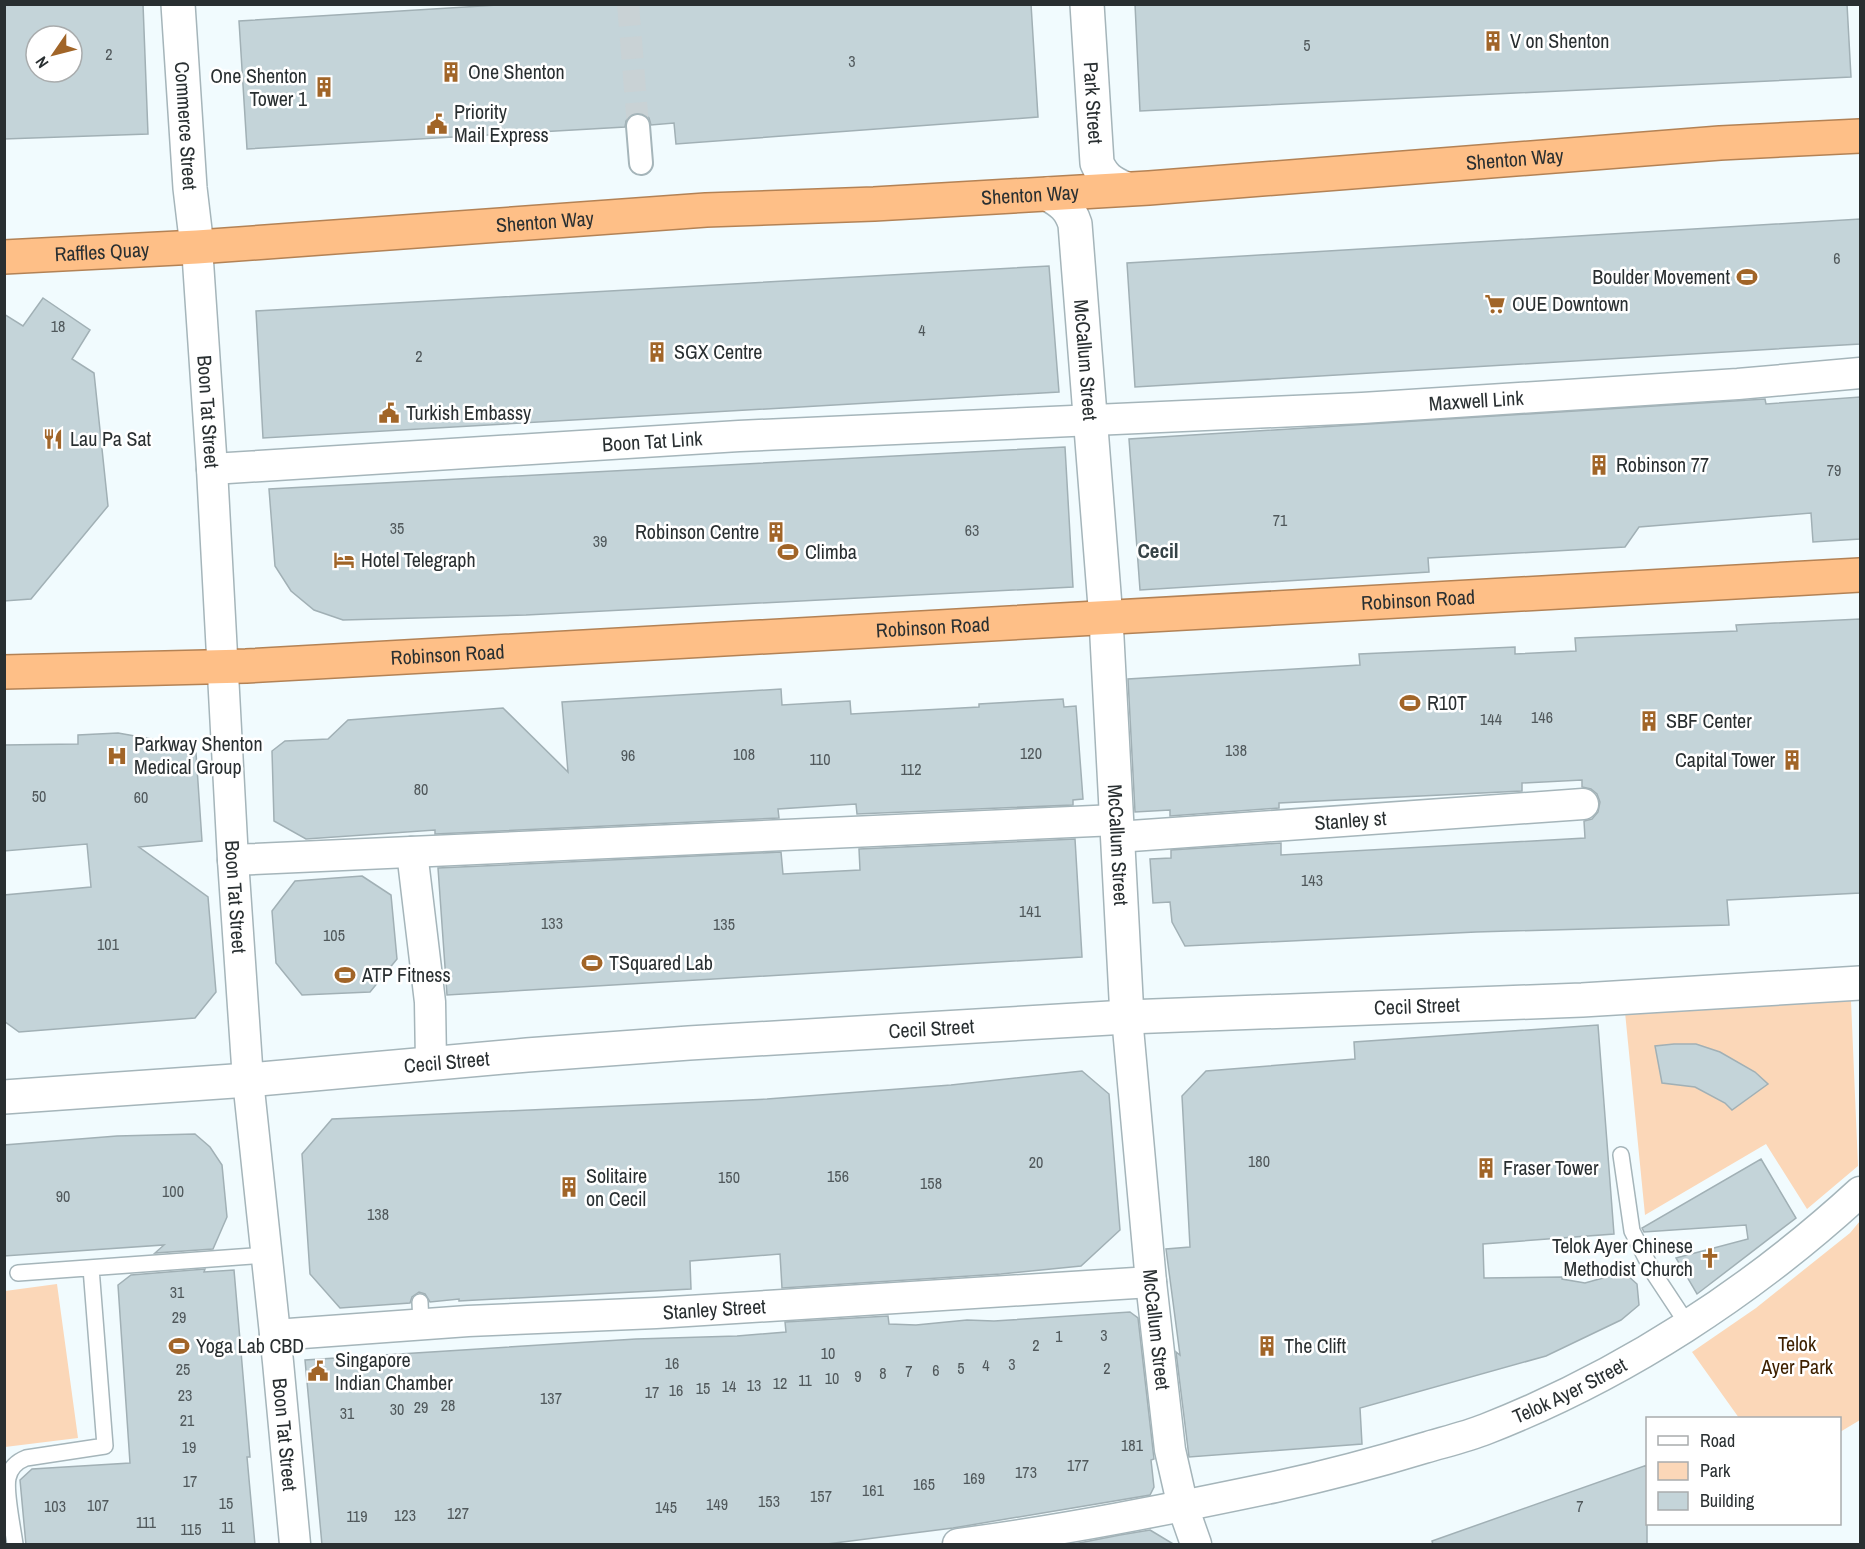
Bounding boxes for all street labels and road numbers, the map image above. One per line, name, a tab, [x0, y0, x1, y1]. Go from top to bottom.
street label: Commerce Street	[169, 61, 204, 191]
street label: Park Street	[1078, 61, 1110, 145]
street label: Shenton Way	[1465, 141, 1565, 176]
street label: Shenton Way	[980, 178, 1080, 211]
street label: Shenton Way	[495, 204, 595, 238]
street label: Raffles Quay	[54, 235, 151, 267]
street label: McCallum Street	[1068, 298, 1104, 422]
street label: Boon Tat Street	[191, 354, 226, 469]
street label: Maxwell Link	[1428, 384, 1525, 417]
street label: Boon Tat Link	[601, 424, 704, 458]
street label: Robinson Road	[1360, 583, 1476, 616]
street label: Robinson Road	[875, 610, 990, 643]
street label: Robinson Road	[390, 637, 505, 671]
street label: McCallum Street	[1102, 784, 1135, 907]
street label: Stanley st	[1313, 804, 1388, 836]
street label: Boon Tat Street	[219, 840, 253, 955]
street label: Cecil Street	[1374, 991, 1461, 1021]
street label: Cecil Street	[888, 1012, 975, 1044]
street label: Cecil Street	[403, 1044, 491, 1079]
street label: McCallum Street	[1137, 1268, 1177, 1392]
street label: Stanley Street	[662, 1292, 767, 1326]
street label: Telok Ayer Street	[1508, 1351, 1632, 1430]
street label: Boon Tat Street	[267, 1377, 304, 1493]

